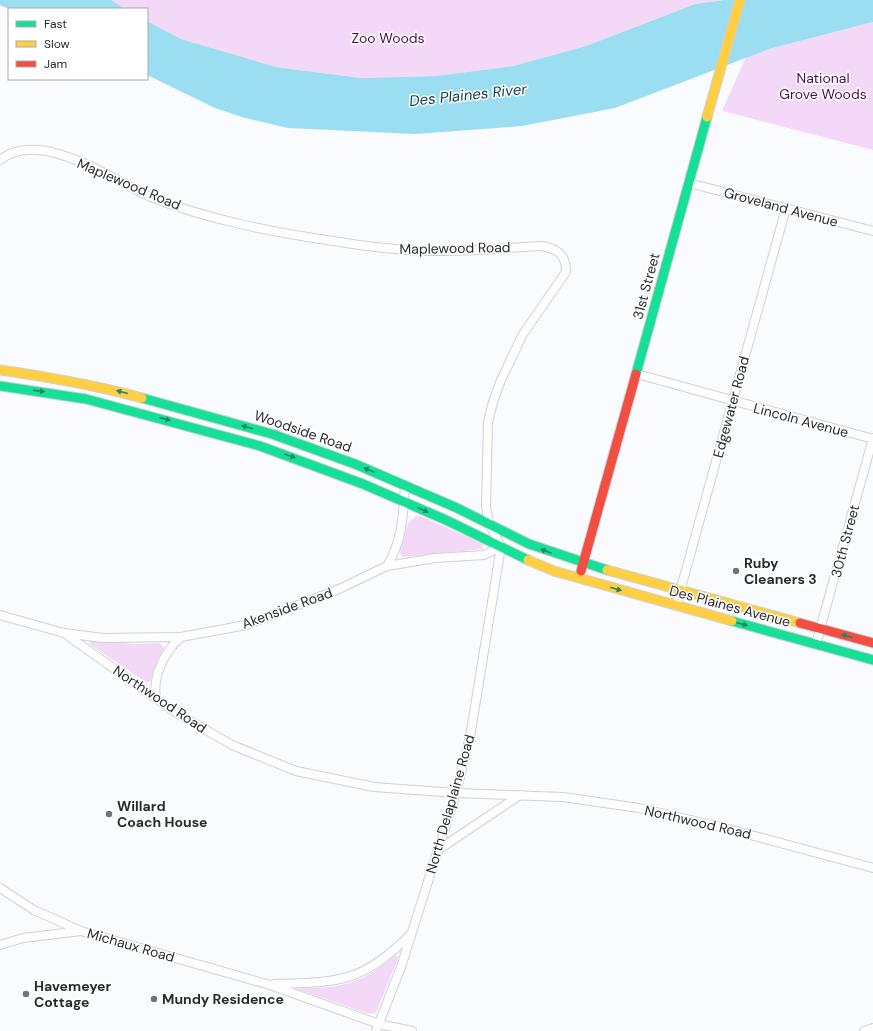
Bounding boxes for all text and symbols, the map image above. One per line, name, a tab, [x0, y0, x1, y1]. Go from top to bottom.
legend	[8, 8, 148, 80]
text: Fast	[44, 16, 67, 32]
park label: Zoo Woods	[351, 29, 425, 47]
text: Slow	[44, 36, 70, 52]
text: Jam	[44, 56, 67, 72]
park label: National Grove Woods	[779, 69, 867, 103]
water label: Des Plaines River	[408, 79, 528, 111]
street label: Maplewood Road	[74, 154, 184, 214]
street label: Groveland Avenue	[722, 183, 840, 231]
street label: Maplewood Road	[399, 238, 511, 258]
street label: 31st Street	[629, 251, 663, 321]
street label: Edgewater Road	[709, 354, 753, 460]
one-way arrow	[33, 388, 45, 394]
one-way arrow	[115, 389, 127, 395]
street label: Lincoln Avenue	[752, 399, 850, 441]
street label: Woodside Road	[252, 406, 354, 456]
one-way arrow	[159, 417, 172, 423]
one-way arrow	[241, 424, 253, 430]
one-way arrow	[284, 454, 296, 460]
one-way arrow	[364, 467, 375, 473]
street label: 30th Street	[827, 503, 863, 579]
one-way arrow	[418, 507, 429, 513]
one-way arrow	[540, 547, 552, 553]
place label: Ruby Cleaners 3	[744, 554, 817, 588]
marker: Ruby Cleaners 3	[731, 566, 741, 576]
street label: Des Plaines Avenue	[667, 581, 793, 631]
street label: Akenside Road	[239, 583, 335, 633]
one-way arrow	[611, 586, 623, 592]
one-way arrow	[736, 621, 748, 627]
one-way arrow	[840, 632, 853, 638]
street label: Northwood Road	[110, 661, 210, 737]
street label: North Delaplaine Road	[422, 732, 478, 876]
place label: Willard Coach House	[117, 797, 208, 831]
street label: Northwood Road	[643, 801, 753, 843]
marker: Willard Coach House	[104, 809, 114, 819]
street label: Michaux Road	[85, 924, 177, 966]
place label: Havemeyer Cottage	[34, 977, 112, 1011]
marker: Havemeyer Cottage	[21, 989, 31, 999]
place label: Mundy Residence	[162, 990, 284, 1008]
marker: Mundy Residence	[149, 994, 159, 1004]

